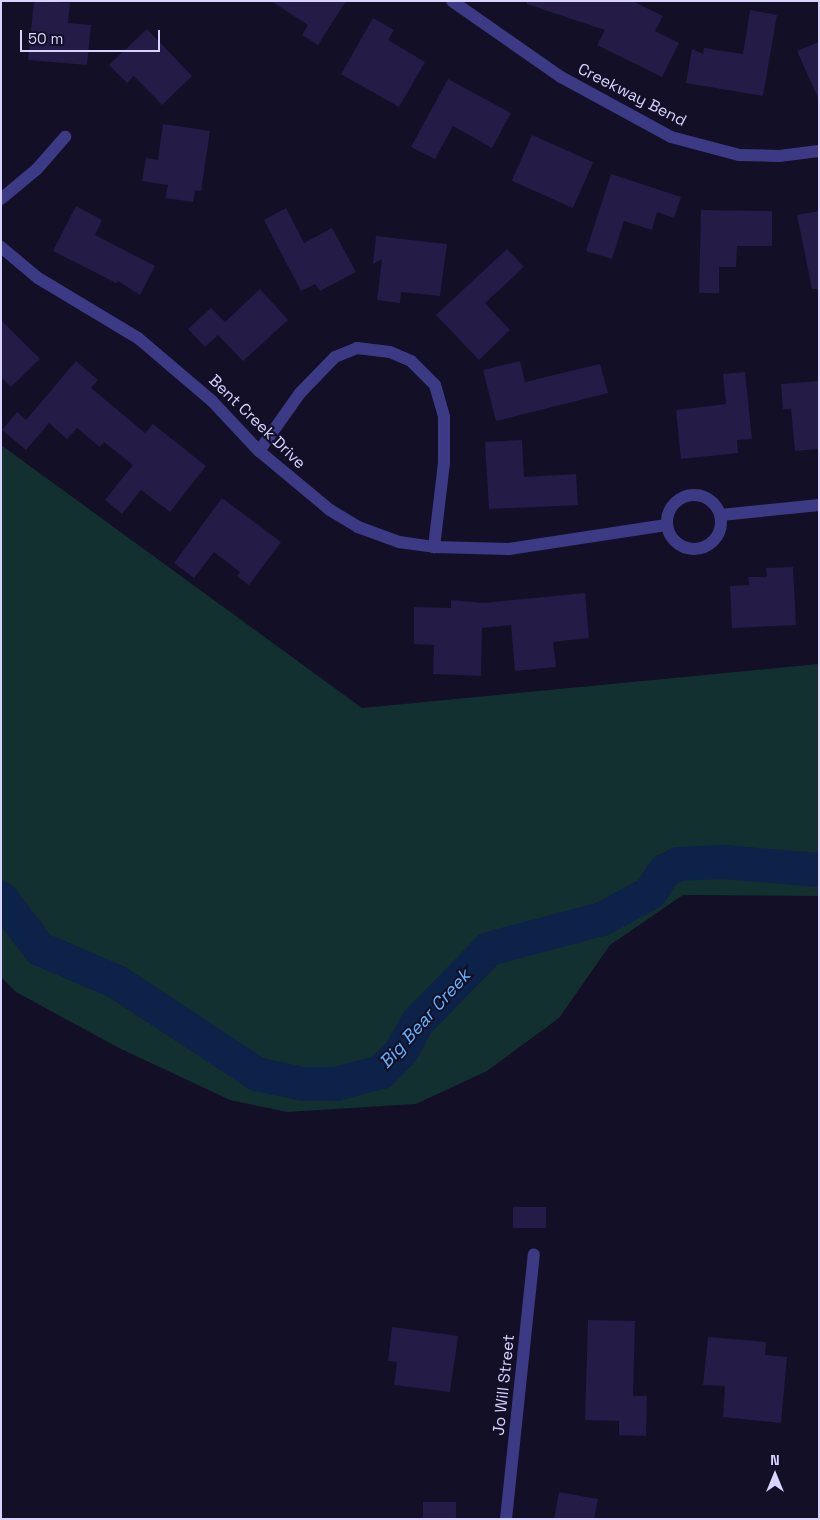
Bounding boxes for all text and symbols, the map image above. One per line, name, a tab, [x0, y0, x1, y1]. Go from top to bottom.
scale bar	[22, 20, 162, 52]
text: 50 m	[28, 29, 63, 48]
street label: Creekway Bend	[574, 59, 690, 131]
street label: Bent Creek Drive	[205, 371, 309, 473]
water label: Big Bear Creek	[375, 965, 475, 1073]
street label: Jo Will Street	[489, 1333, 519, 1437]
north arrow	[750, 1450, 800, 1500]
text: N	[770, 1451, 780, 1469]

